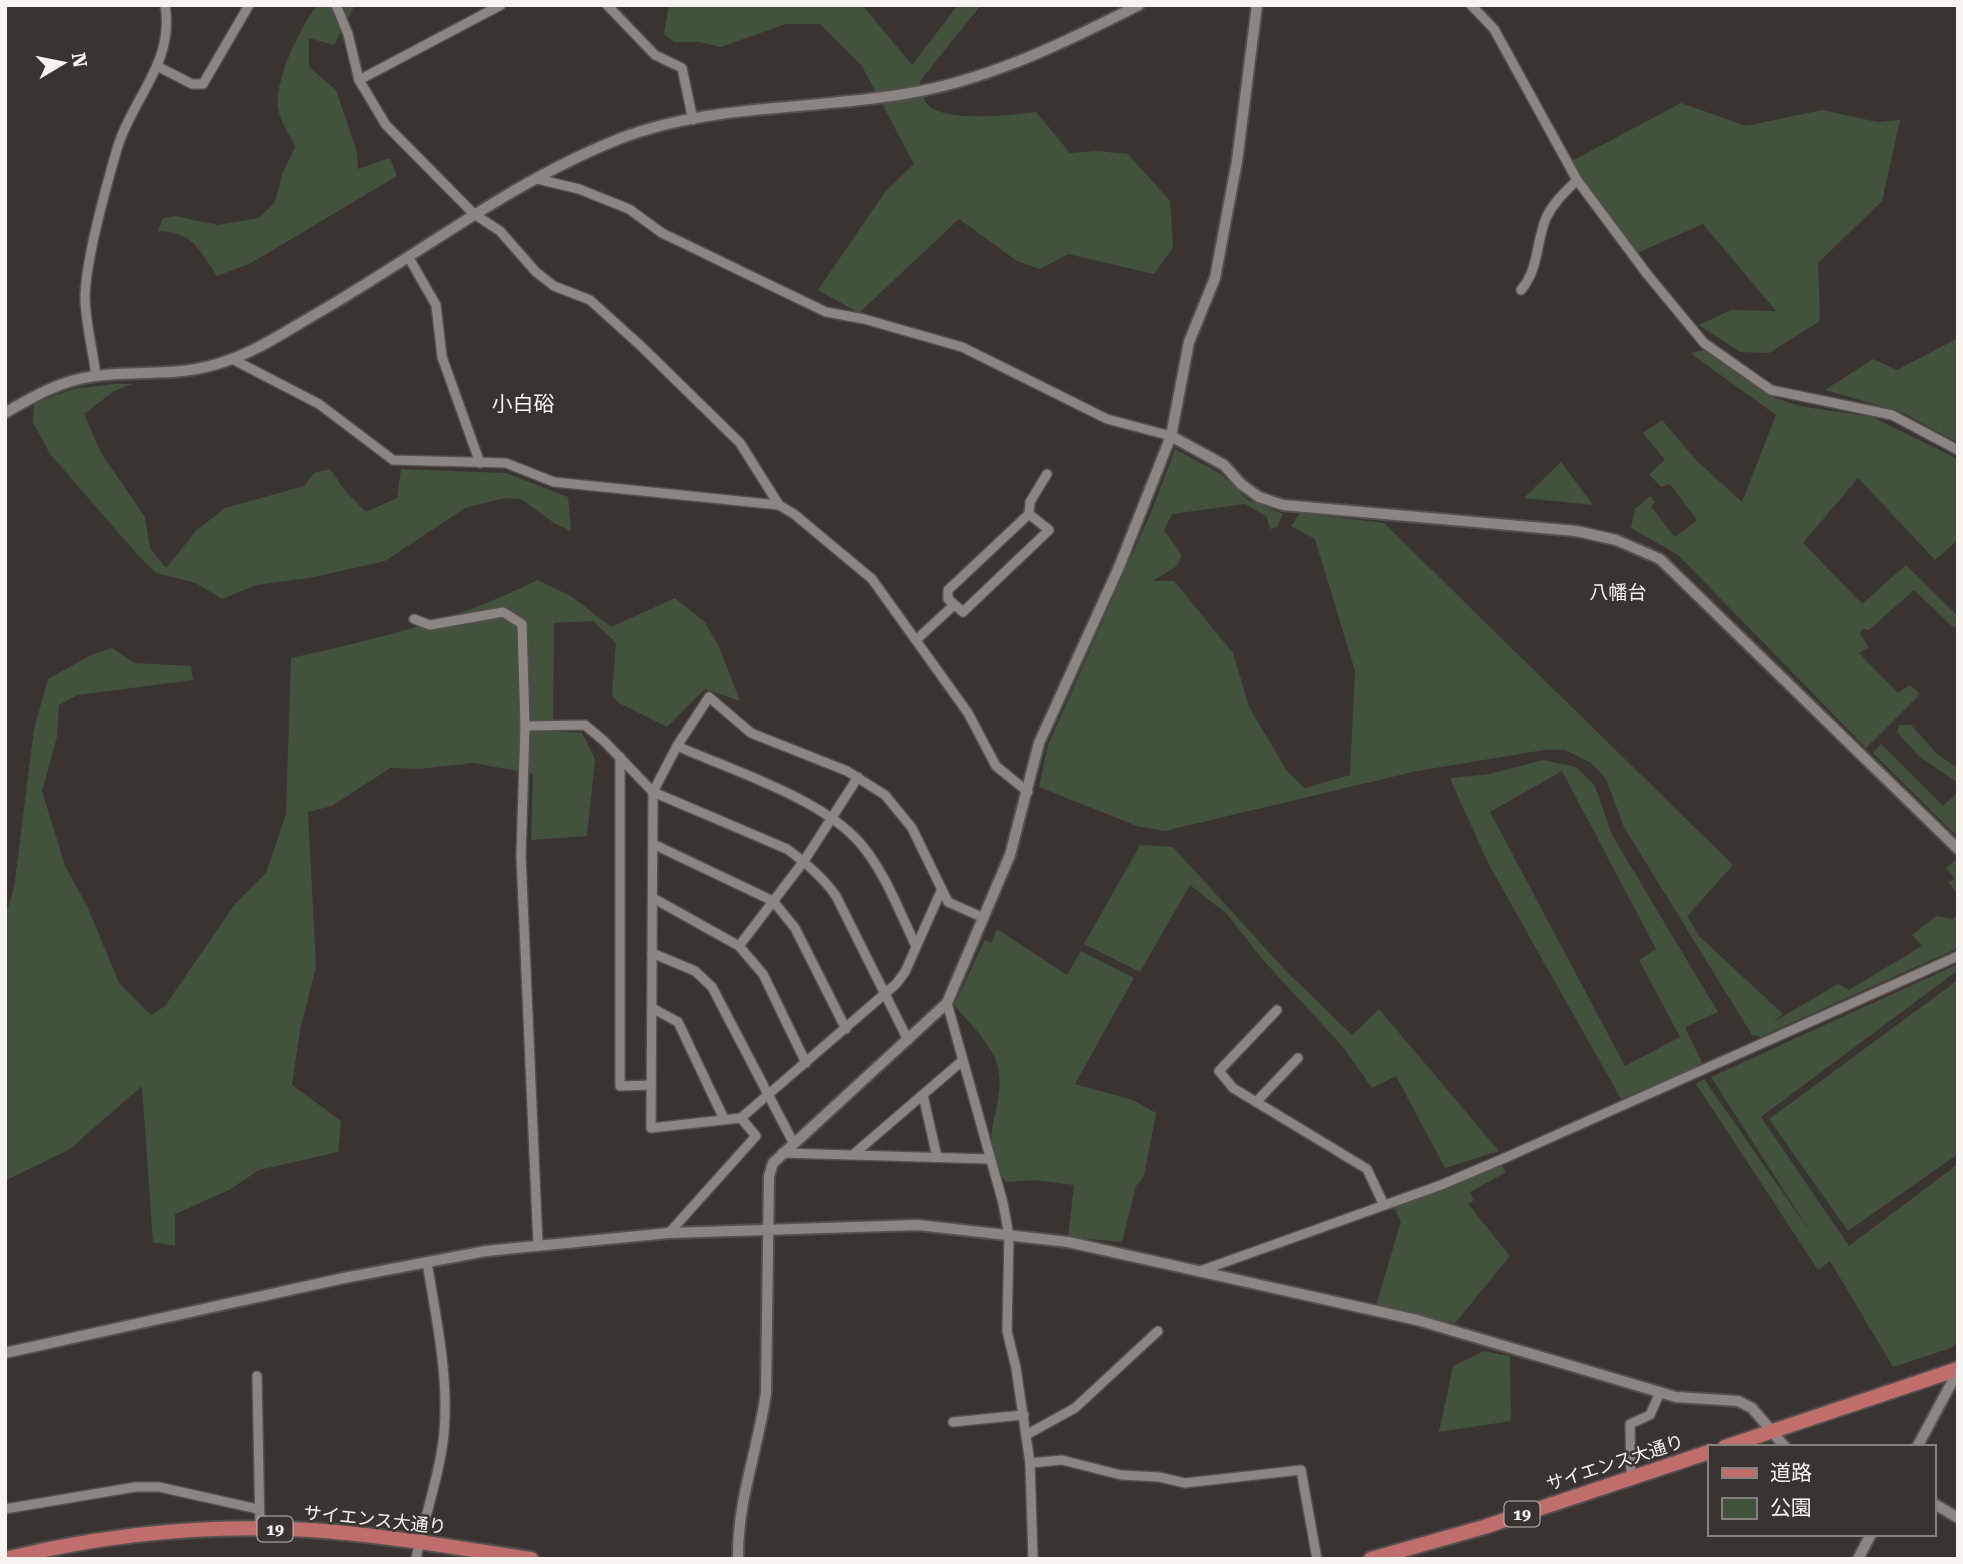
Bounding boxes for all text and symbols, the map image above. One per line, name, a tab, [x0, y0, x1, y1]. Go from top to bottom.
north arrow	[28, 28, 98, 98]
text: N	[67, 51, 92, 70]
district label: 小白硲	[492, 392, 555, 416]
district label: 八幡台	[1589, 581, 1647, 604]
street label: サイエンス大通り	[1543, 1430, 1686, 1495]
legend	[1708, 1445, 1935, 1536]
text: 道路	[1770, 1461, 1812, 1485]
text: 公園	[1770, 1496, 1812, 1520]
street label: サイエンス大通り	[303, 1502, 447, 1537]
road number: 19	[1504, 1502, 1540, 1526]
road number: 19	[258, 1516, 292, 1541]

